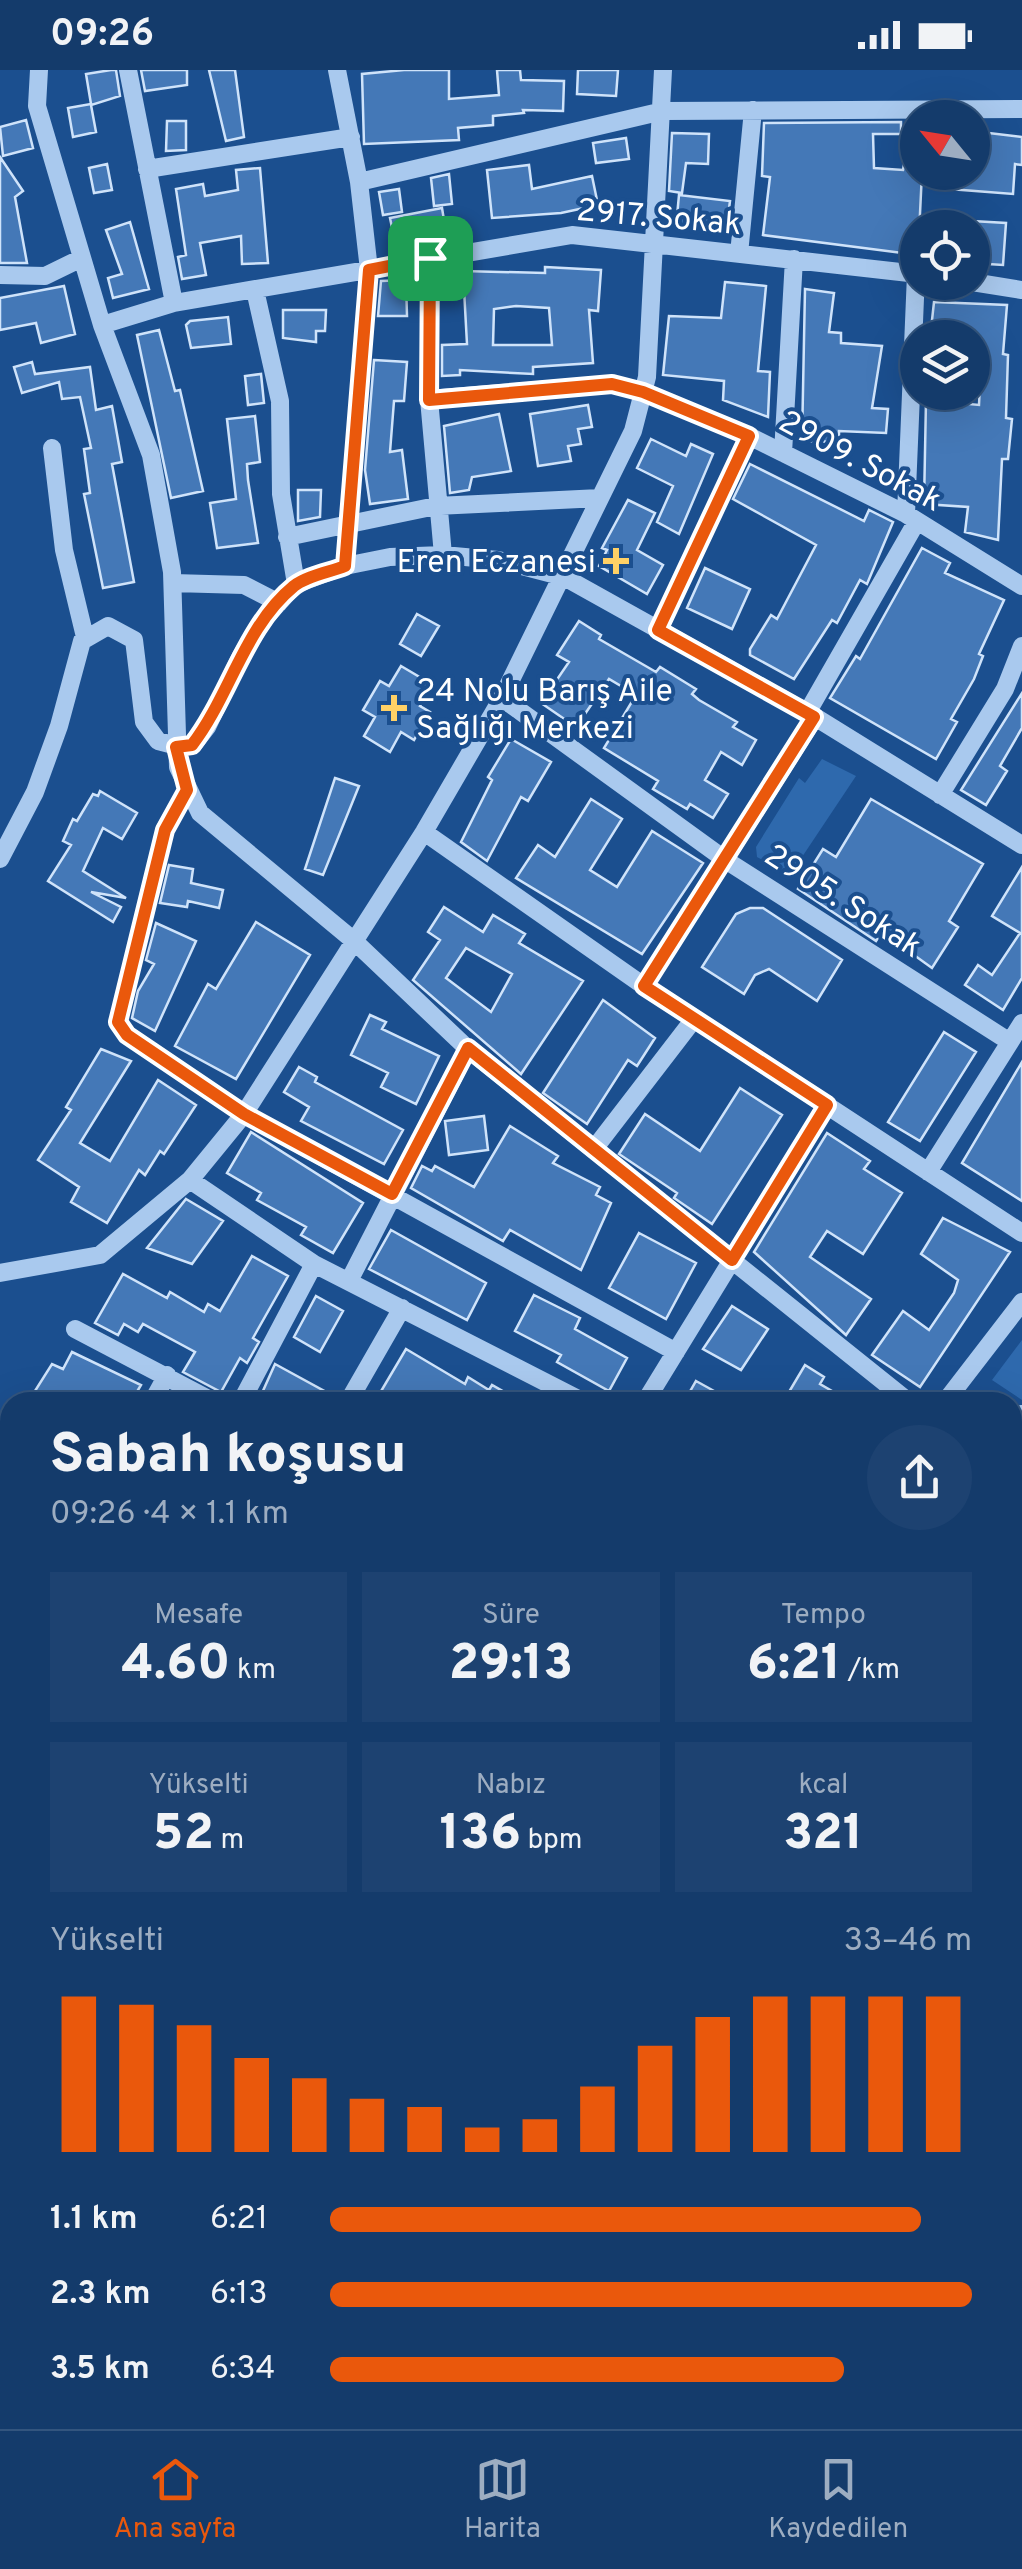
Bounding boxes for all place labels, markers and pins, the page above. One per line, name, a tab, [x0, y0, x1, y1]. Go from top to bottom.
pin	[388, 216, 473, 301]
place label: Eren Eczanesi	[397, 544, 596, 584]
marker: Eren Eczanesi	[605, 550, 627, 572]
place label: 24 Nolu Barış Aile Sağlığı Merkezi	[416, 673, 673, 750]
marker: 24 Nolu Barış Aile Sağlığı Merkezi	[381, 695, 407, 721]

